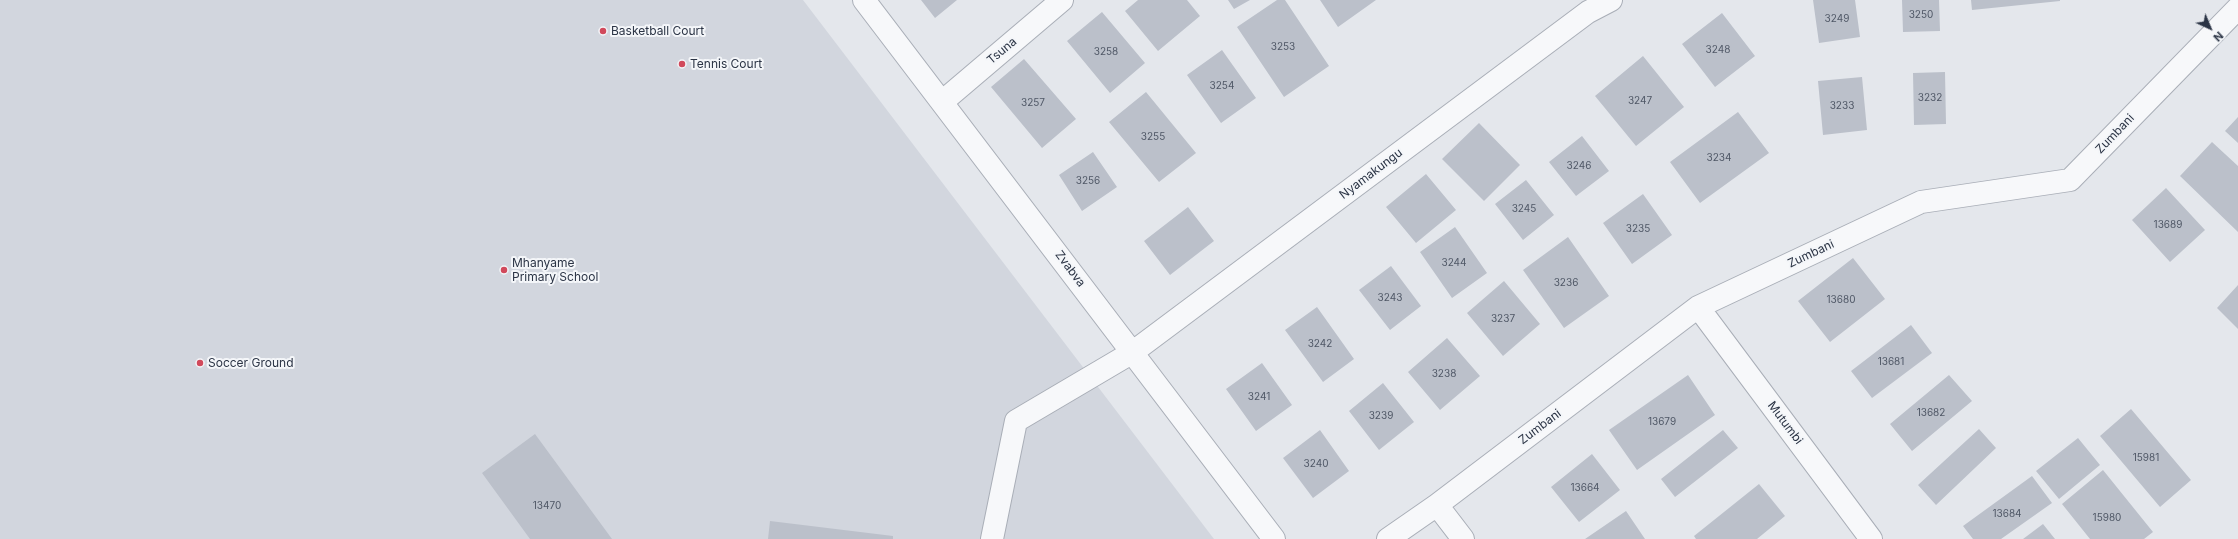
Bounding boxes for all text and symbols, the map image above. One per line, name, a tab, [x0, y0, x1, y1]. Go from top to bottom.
north arrow	[2190, 8, 2230, 48]
house number: 3250	[1909, 9, 1933, 21]
house number: 3249	[1825, 13, 1849, 25]
place label: Basketball Court	[611, 24, 704, 38]
marker: Basketball Court	[598, 26, 608, 36]
text: N	[2210, 29, 2226, 45]
street label: Tsuna	[984, 35, 1020, 67]
house number: 3253	[1271, 41, 1295, 53]
house number: 3248	[1706, 44, 1730, 56]
house number: 3258	[1094, 46, 1118, 58]
place label: Tennis Court	[690, 57, 762, 71]
marker: Tennis Court	[677, 59, 687, 69]
house number: 3254	[1210, 80, 1234, 92]
house number: 3232	[1918, 92, 1942, 104]
house number: 3247	[1628, 95, 1652, 107]
house number: 3257	[1021, 97, 1045, 109]
house number: 3233	[1830, 100, 1854, 112]
street label: Zumbani	[2093, 111, 2137, 157]
house number: 3255	[1141, 131, 1165, 143]
street label: Nyamakungu	[1337, 146, 1405, 202]
house number: 3234	[1707, 152, 1731, 164]
house number: 3246	[1567, 160, 1591, 172]
house number: 3256	[1076, 175, 1100, 187]
house number: 3245	[1512, 203, 1536, 215]
house number: 13689	[2154, 219, 2182, 231]
house number: 3235	[1626, 223, 1650, 235]
street label: Zumbani	[1786, 237, 1836, 271]
street label: Zvabva	[1052, 248, 1088, 290]
place label: Mhanyame Primary School	[512, 256, 598, 284]
house number: 3244	[1441, 257, 1467, 269]
marker: Mhanyame Primary School	[499, 265, 509, 275]
house number: 3236	[1554, 277, 1578, 289]
house number: 3243	[1378, 292, 1402, 304]
house number: 13680	[1827, 294, 1855, 306]
house number: 3237	[1491, 313, 1515, 325]
house number: 3242	[1308, 338, 1332, 350]
place label: Soccer Ground	[208, 356, 293, 370]
house number: 13681	[1878, 356, 1904, 368]
marker: Soccer Ground	[195, 358, 205, 368]
house number: 3238	[1432, 368, 1456, 380]
house number: 3241	[1248, 391, 1270, 403]
street label: Mutumbi	[1764, 399, 1806, 447]
street label: Zumbani	[1516, 406, 1564, 448]
house number: 13682	[1917, 407, 1945, 419]
house number: 3239	[1369, 410, 1393, 422]
house number: 13679	[1648, 416, 1676, 428]
house number: 15981	[2133, 452, 2159, 464]
house number: 3240	[1304, 458, 1328, 470]
house number: 13664	[1570, 482, 1600, 494]
house number: 13470	[533, 500, 561, 512]
house number: 13684	[1992, 508, 2022, 520]
house number: 15980	[2093, 512, 2121, 524]

